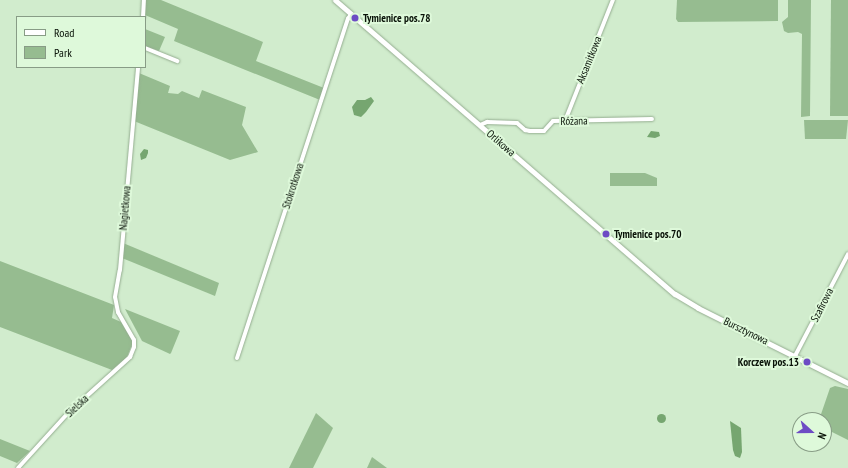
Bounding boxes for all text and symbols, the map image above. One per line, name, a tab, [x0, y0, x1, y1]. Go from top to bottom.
place label: Tymienice pos.78	[363, 11, 431, 25]
marker: Tymienice pos.78	[350, 13, 360, 23]
legend	[16, 16, 146, 68]
text: Road	[54, 25, 74, 40]
street label: Aksamitkowa	[574, 34, 604, 86]
text: Park	[54, 45, 72, 60]
street label: Różana	[560, 114, 588, 128]
street label: Orlikowa	[484, 127, 518, 159]
street label: Stokrotkowa	[279, 162, 307, 210]
street label: Nagietkowa	[116, 185, 134, 231]
place label: Tymienice pos.70	[614, 227, 682, 241]
marker: Tymienice pos.70	[601, 229, 611, 239]
street label: Szafirowa	[808, 286, 836, 324]
street label: Bursztynowa	[721, 315, 771, 347]
place label: Korczew pos.13	[738, 355, 799, 369]
marker: Korczew pos.13	[802, 357, 812, 367]
street label: Sielska	[63, 392, 91, 420]
north arrow	[792, 412, 832, 452]
text: N	[815, 431, 830, 441]

